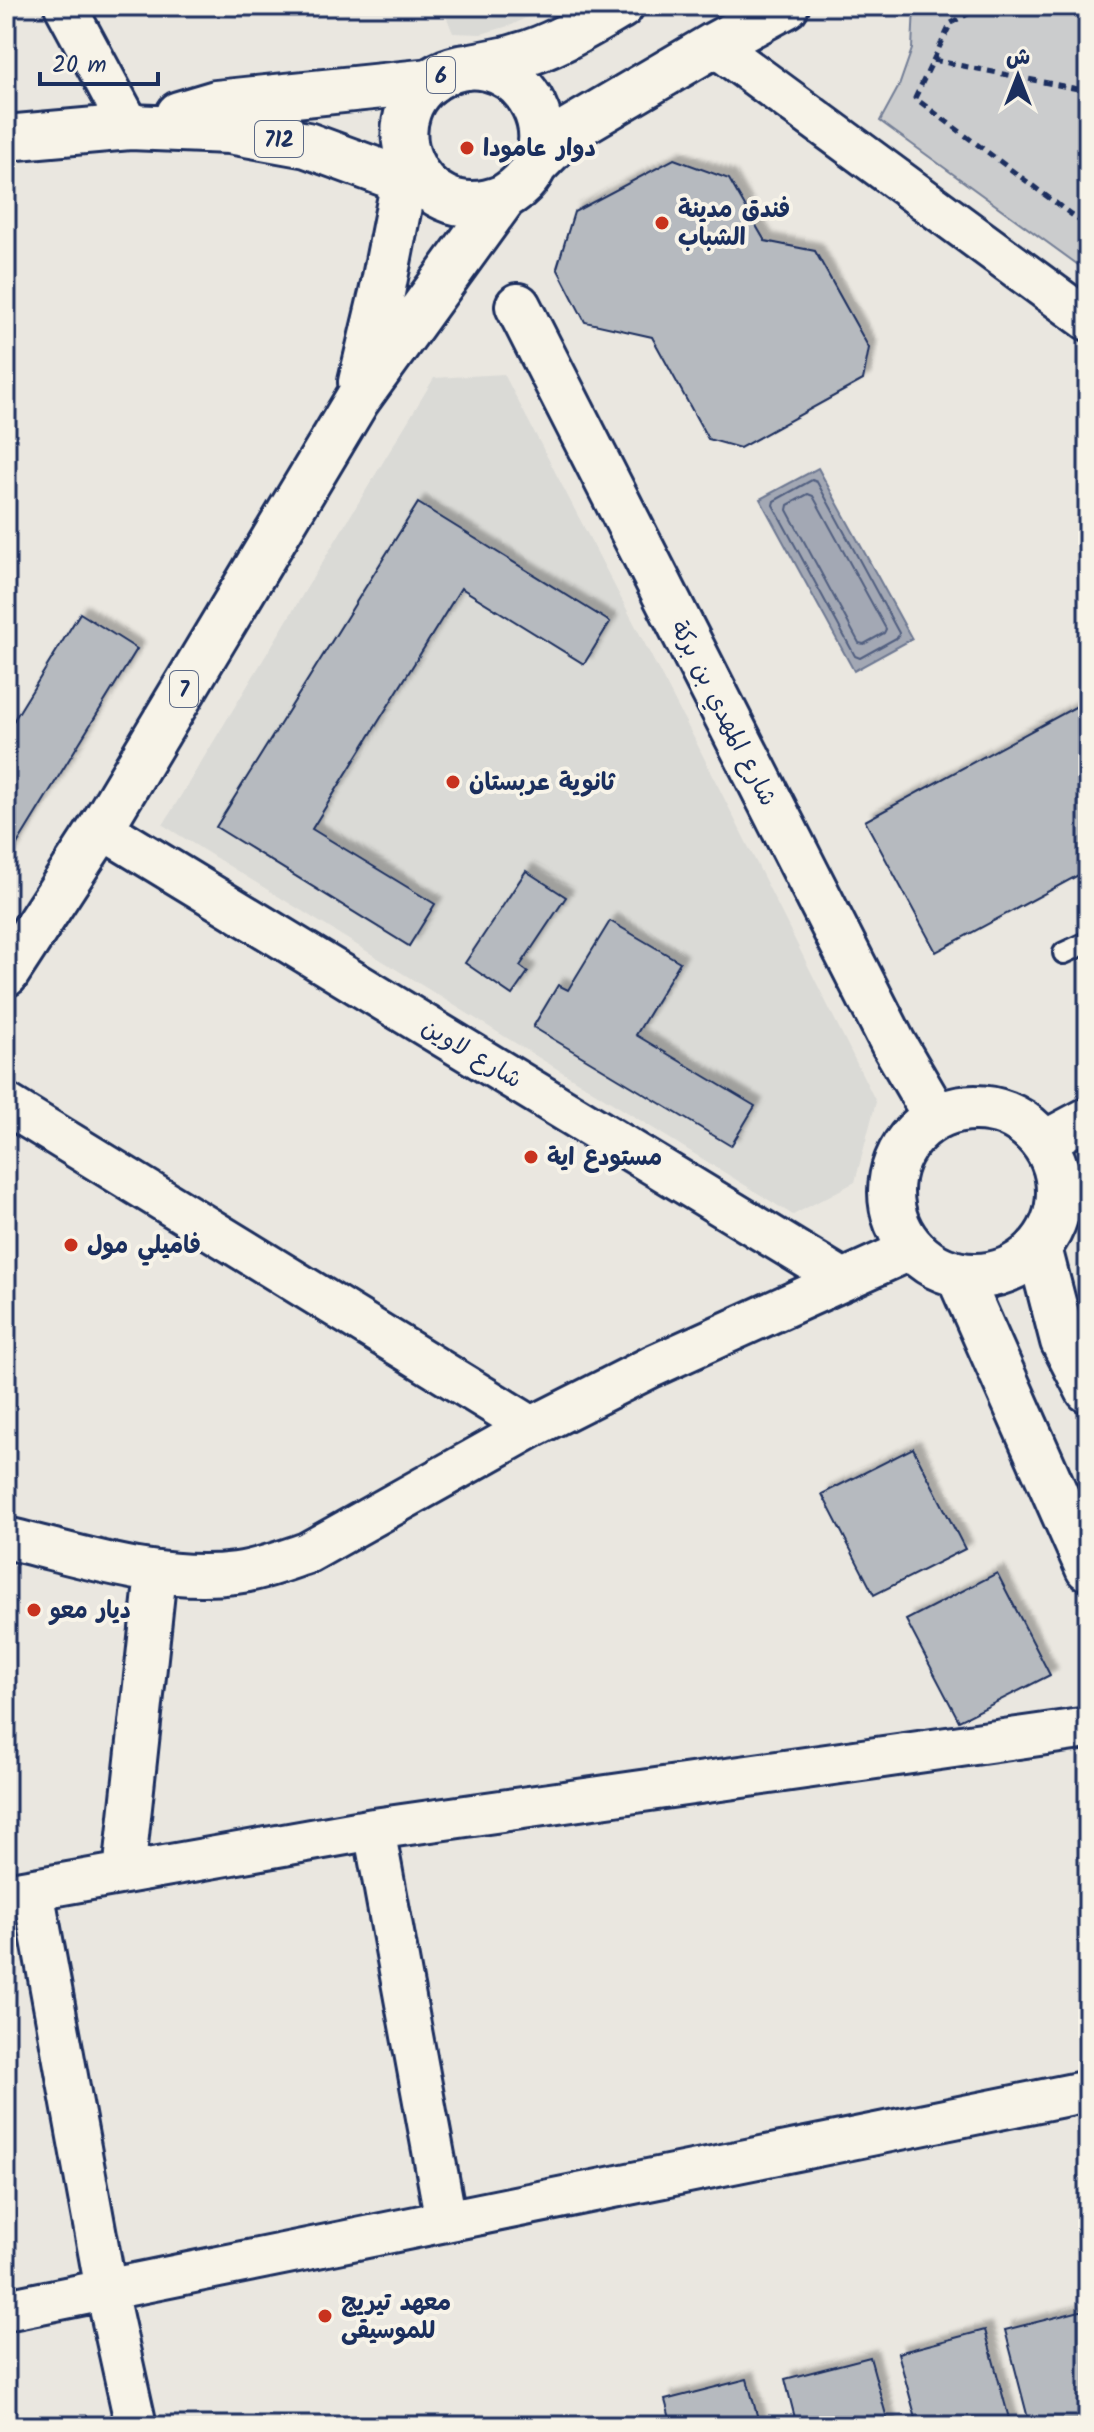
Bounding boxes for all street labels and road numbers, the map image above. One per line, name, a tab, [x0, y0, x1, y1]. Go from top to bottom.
road number: 6	[427, 57, 455, 93]
road number: 712	[255, 121, 303, 157]
street label: شارع المهدي بن بركة	[659, 614, 786, 813]
road number: 7	[170, 671, 198, 707]
street label: شارع لاوين	[413, 1009, 529, 1100]

